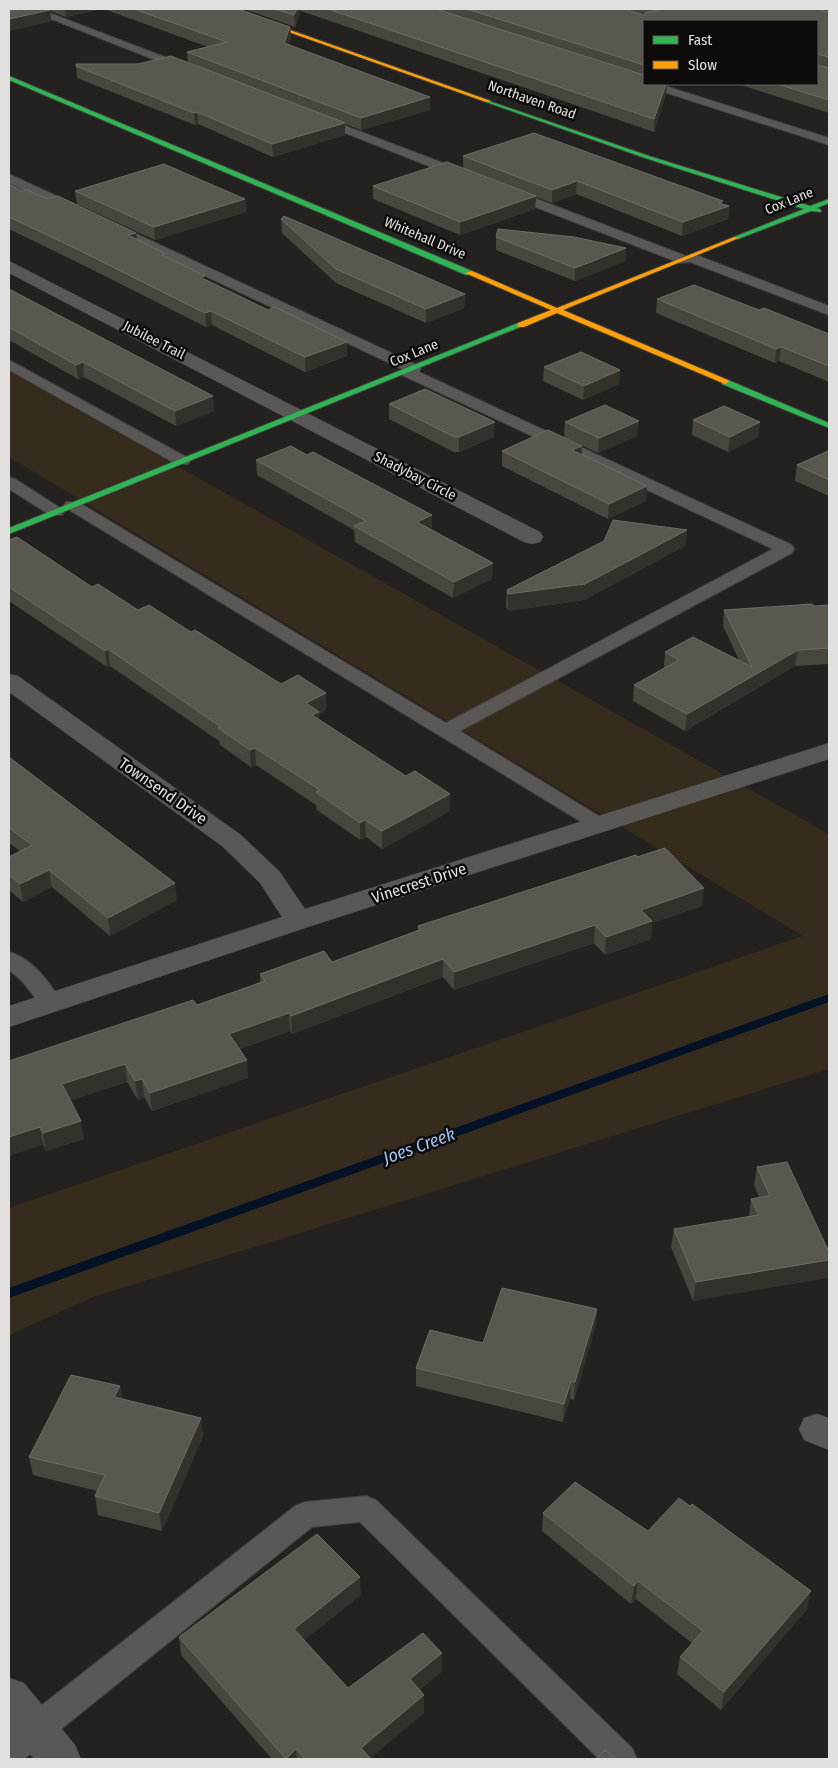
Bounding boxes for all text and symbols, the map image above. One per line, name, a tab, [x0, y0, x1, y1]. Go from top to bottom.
legend	[643, 20, 818, 85]
text: Fast	[688, 31, 712, 49]
text: Slow	[688, 56, 717, 74]
street label: Northaven Road	[486, 77, 578, 123]
street label: Cox Lane	[762, 184, 816, 218]
street label: Whitehall Drive	[382, 213, 468, 263]
street label: Jubilee Trail	[120, 317, 188, 363]
street label: Cox Lane	[387, 336, 441, 370]
street label: Shadybay Circle	[371, 448, 459, 504]
street label: Townsend Drive	[115, 754, 211, 828]
street label: Vinecrest Drive	[369, 859, 469, 907]
water label: Joes Creek	[379, 1123, 458, 1170]

